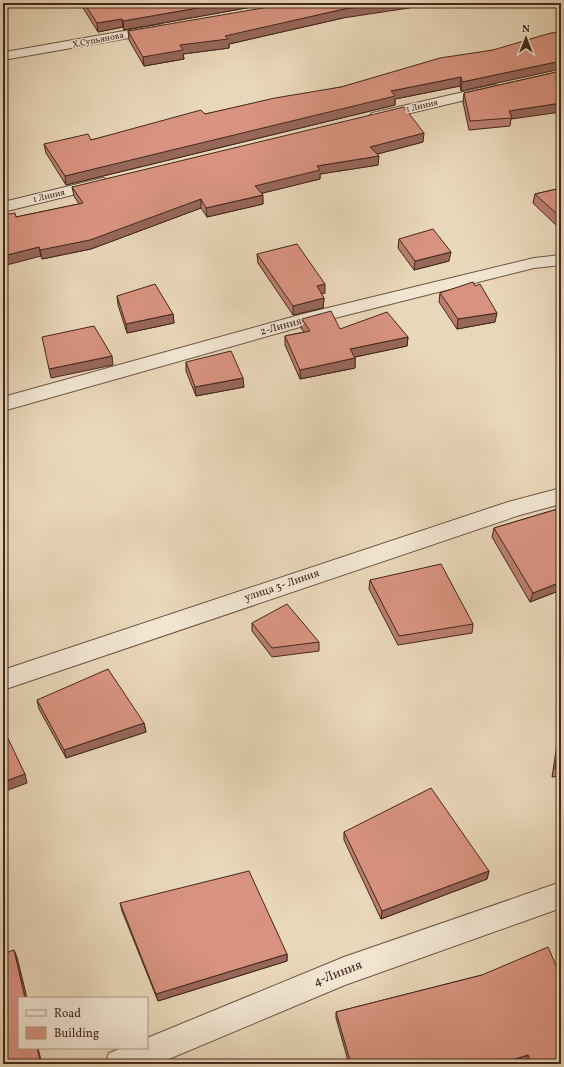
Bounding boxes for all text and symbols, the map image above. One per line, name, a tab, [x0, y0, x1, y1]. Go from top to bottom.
north arrow	[506, 18, 546, 58]
text: N	[522, 22, 530, 37]
street label: Х.Супьянова	[71, 29, 125, 51]
street label: 1 Линия	[405, 96, 440, 116]
street label: 1 Линия	[32, 186, 67, 206]
street label: 2-Линия	[258, 314, 304, 340]
street label: улица 3- Линия	[243, 566, 322, 606]
street label: 4-Линия	[311, 956, 365, 992]
legend	[18, 997, 148, 1049]
text: Road	[54, 1006, 81, 1022]
text: Building	[54, 1026, 99, 1042]

